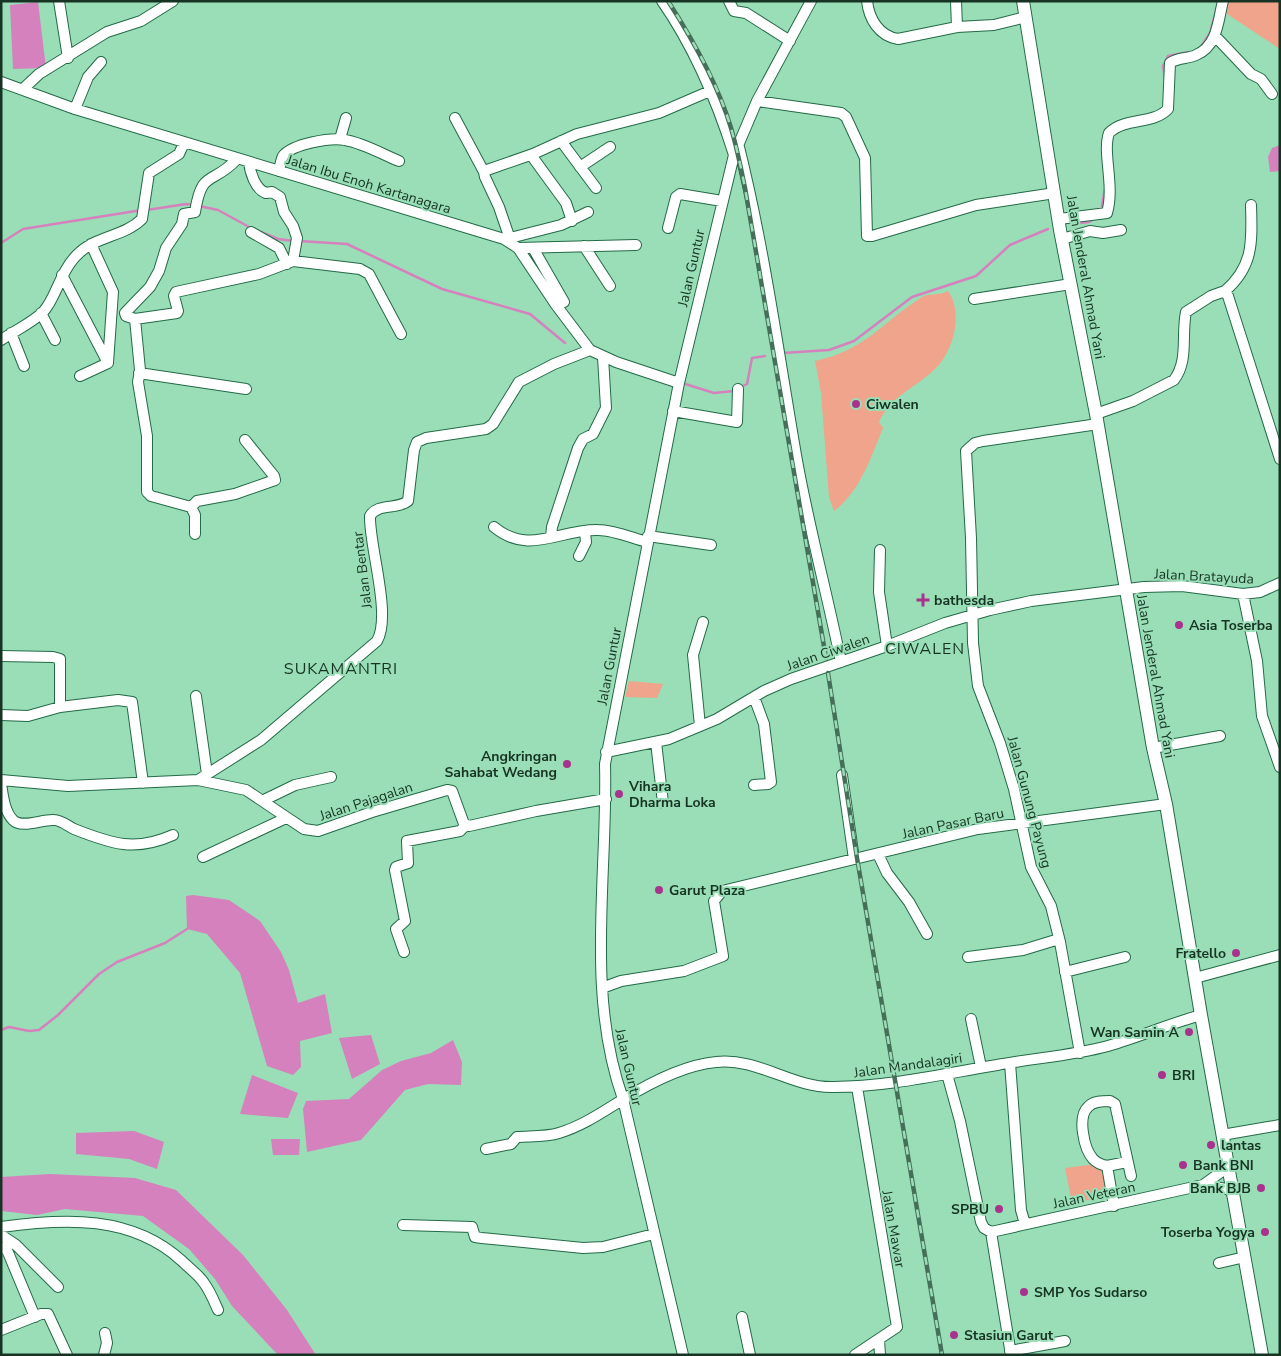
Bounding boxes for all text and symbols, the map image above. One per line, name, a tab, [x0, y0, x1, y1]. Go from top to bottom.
street label: Jalan Ibu Enoh Kartanagara	[283, 150, 453, 219]
street label: Jalan Jenderal Ahmad Yani	[1062, 193, 1109, 360]
street label: Jalan Guntur	[673, 228, 710, 310]
place label: Ciwalen	[866, 395, 919, 414]
marker: Ciwalen	[850, 398, 862, 410]
street label: Jalan Bentar	[348, 530, 377, 610]
street label: Jalan Bratayuda	[1153, 564, 1254, 589]
place label: bathesda	[934, 591, 994, 610]
street label: Jalan Jenderal Ahmad Yani	[1132, 592, 1179, 759]
marker: bathesda	[916, 593, 930, 607]
place label: Asia Toserba	[1189, 616, 1273, 635]
marker: Asia Toserba	[1173, 619, 1185, 631]
street label: Jalan Guntur	[592, 626, 626, 708]
street label: Jalan Ciwalen	[783, 629, 872, 676]
district label: CIWALEN	[885, 638, 965, 660]
district label: SUKAMANTRI	[284, 658, 398, 680]
street label: Jalan Gunung Payung	[1003, 733, 1056, 870]
place label: Angkringan Sahabat Wedang	[444, 747, 557, 782]
marker: Angkringan Sahabat Wedang	[561, 758, 573, 770]
street label: Jalan Pajagalan	[316, 777, 415, 826]
place label: Vihara Dharma Loka	[628, 777, 716, 812]
marker: Vihara Dharma Loka	[613, 788, 625, 800]
street label: Jalan Pasar Baru	[900, 803, 1006, 844]
place label: Garut Plaza	[669, 881, 745, 900]
marker: Garut Plaza	[653, 884, 665, 896]
place label: Fratello	[1175, 944, 1226, 963]
marker: Fratello	[1230, 947, 1242, 959]
place label: Wan Samin A	[1090, 1023, 1180, 1042]
street label: Jalan Guntur	[610, 1026, 647, 1108]
marker: Wan Samin A	[1183, 1026, 1195, 1038]
street label: Jalan Mandalagiri	[852, 1048, 964, 1083]
place label: BRI	[1172, 1066, 1195, 1085]
marker: BRI	[1156, 1069, 1168, 1081]
place label: lantas	[1221, 1136, 1261, 1155]
marker: lantas	[1205, 1139, 1217, 1151]
place label: Bank BNI	[1193, 1156, 1254, 1175]
marker: Bank BNI	[1177, 1159, 1189, 1171]
street label: Jalan Veteran	[1050, 1177, 1137, 1214]
place label: Bank BJB	[1190, 1179, 1251, 1198]
marker: Bank BJB	[1255, 1182, 1267, 1194]
street label: Jalan Mawar	[877, 1188, 910, 1269]
place label: SPBU	[951, 1200, 989, 1219]
marker: SPBU	[993, 1203, 1005, 1215]
place label: Toserba Yogya	[1161, 1223, 1255, 1242]
marker: Toserba Yogya	[1259, 1226, 1271, 1238]
place label: SMP Yos Sudarso	[1034, 1283, 1147, 1302]
marker: SMP Yos Sudarso	[1018, 1286, 1030, 1298]
place label: Stasiun Garut	[964, 1326, 1054, 1345]
marker: Stasiun Garut	[948, 1329, 960, 1341]

